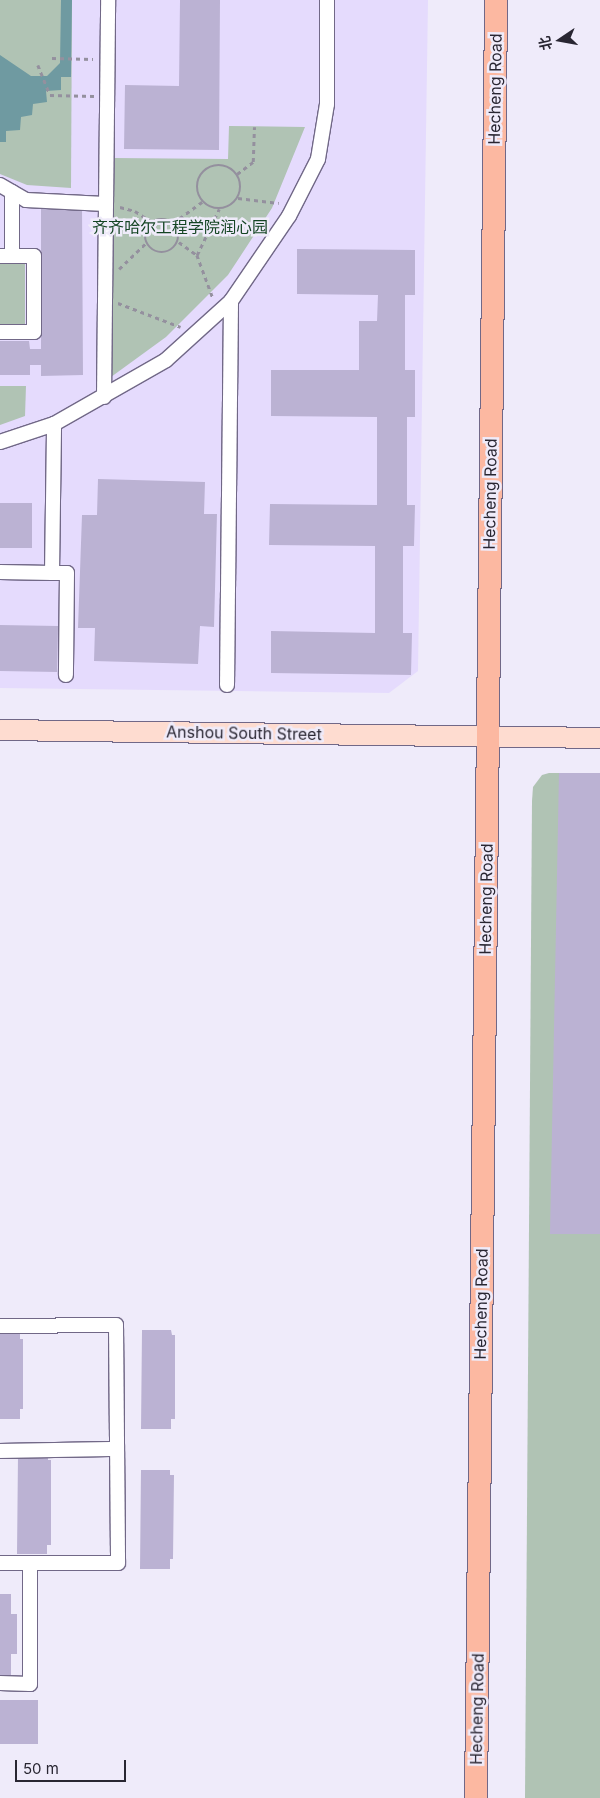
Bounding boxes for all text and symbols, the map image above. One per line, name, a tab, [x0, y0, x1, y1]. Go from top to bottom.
north arrow	[535, 15, 585, 65]
street label: Hecheng Road	[484, 33, 506, 145]
text: 北	[535, 35, 555, 52]
park label: 齐齐哈尔工程学院润心园	[92, 217, 268, 237]
street label: Hecheng Road	[479, 438, 501, 550]
street label: Anshou South Street	[166, 722, 322, 744]
street label: Hecheng Road	[475, 843, 497, 955]
street label: Hecheng Road	[470, 1248, 492, 1360]
street label: Hecheng Road	[466, 1653, 488, 1765]
scale bar	[18, 1750, 129, 1782]
text: 50 m	[23, 1759, 59, 1778]

